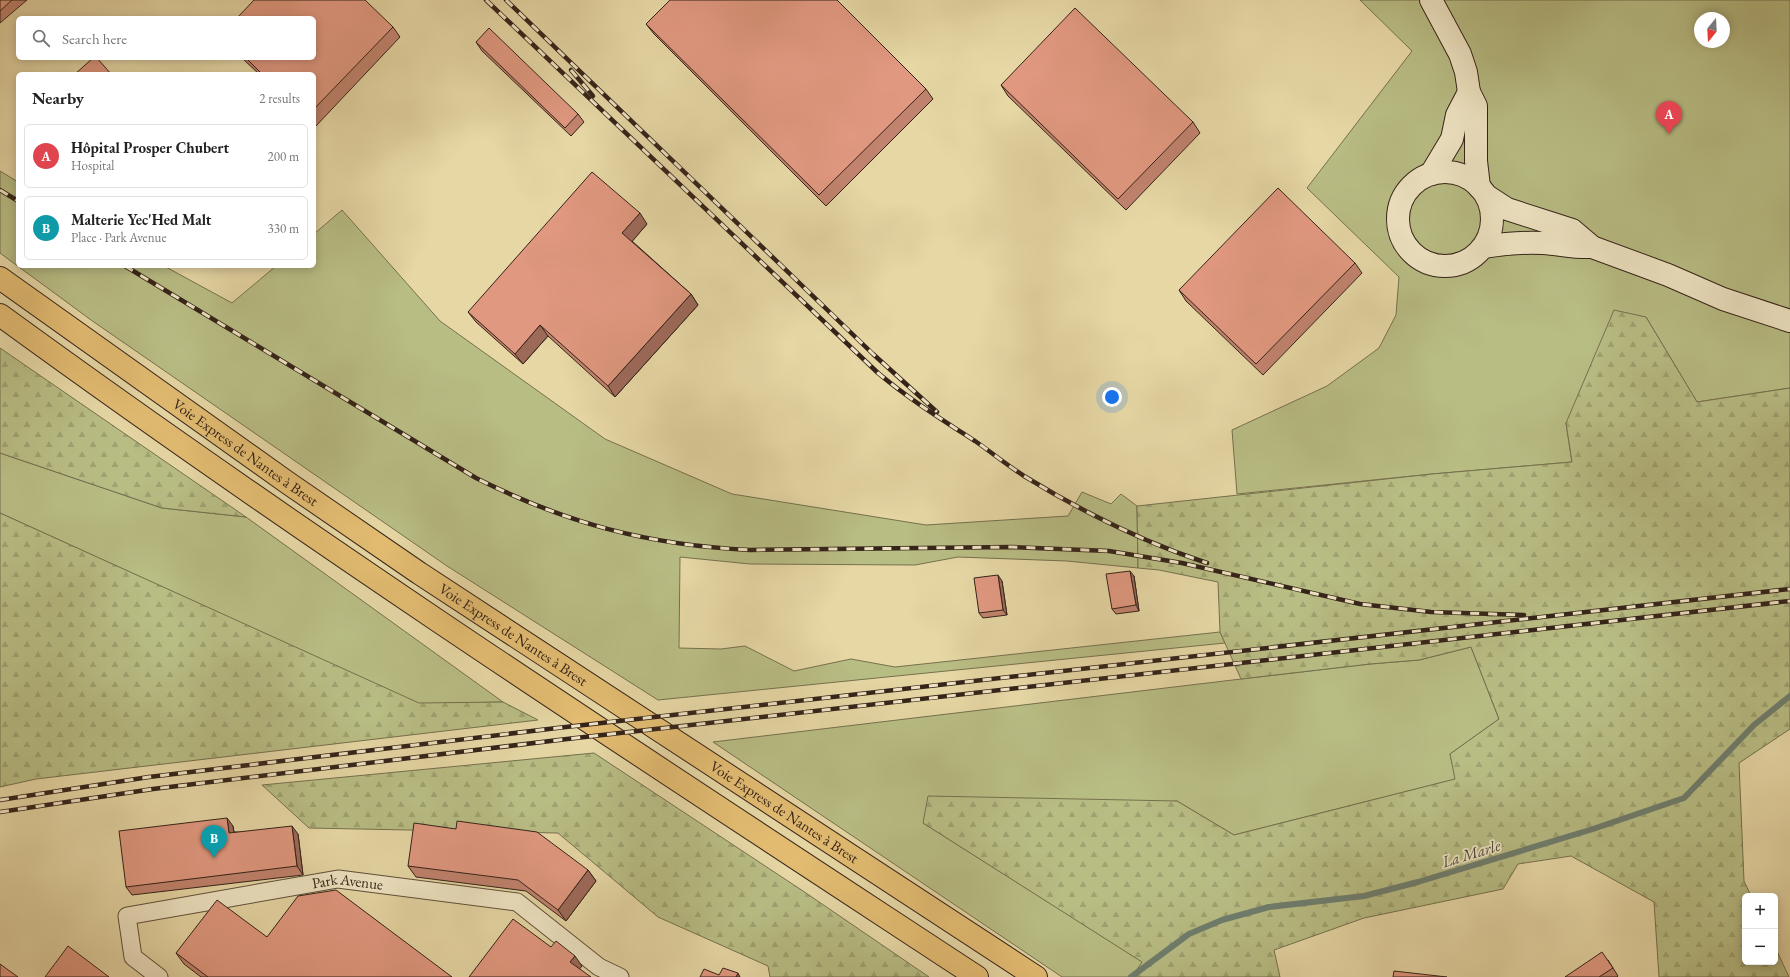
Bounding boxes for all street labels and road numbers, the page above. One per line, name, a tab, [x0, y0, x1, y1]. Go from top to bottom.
street label: Voie Express de Nantes à Brest	[169, 394, 322, 510]
street label: Voie Express de Nantes à Brest	[435, 579, 592, 690]
street label: Voie Express de Nantes à Brest	[707, 756, 863, 867]
street label: Park Avenue	[310, 869, 384, 894]

